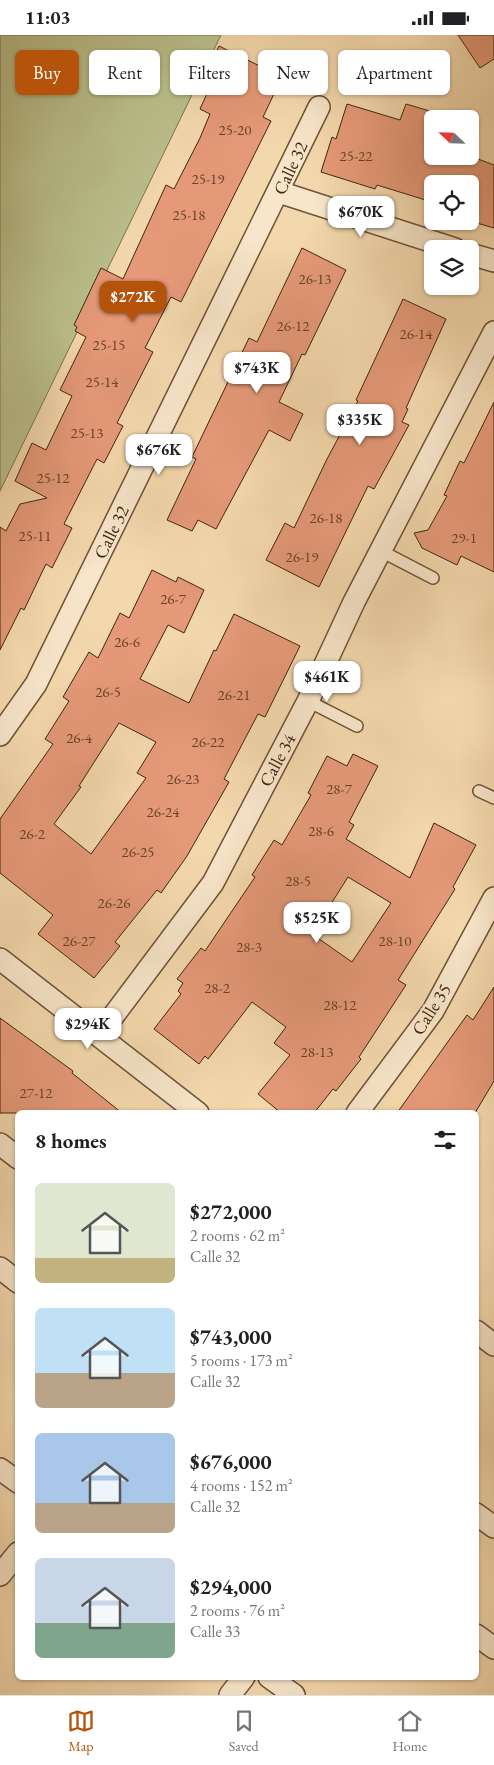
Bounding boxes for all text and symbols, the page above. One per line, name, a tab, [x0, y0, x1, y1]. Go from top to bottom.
text: 11:03	[25, 5, 71, 30]
chip: Buy	[15, 50, 79, 95]
chip: Rent	[89, 50, 160, 95]
chip: Filters	[170, 50, 248, 95]
chip: New	[258, 50, 328, 95]
chip: Apartment	[338, 50, 450, 95]
north arrow	[424, 110, 479, 165]
map controls	[424, 110, 479, 295]
house number: 25-20	[219, 120, 251, 139]
street label: Calle 32	[268, 137, 313, 198]
house number: 25-22	[340, 146, 373, 165]
house number: 25-19	[192, 169, 224, 188]
button: locate	[424, 175, 479, 230]
pin: $670K	[326, 195, 396, 238]
text: $670K	[339, 201, 383, 222]
house number: 25-18	[173, 205, 205, 224]
button: layers	[424, 240, 479, 295]
house number: 26-13	[299, 269, 331, 288]
pin: $272K	[98, 281, 168, 323]
text: $272K	[111, 286, 155, 307]
house number: 26-12	[277, 316, 310, 335]
house number: 26-14	[400, 324, 433, 343]
house number: 25-15	[93, 335, 125, 354]
pin: $743K	[222, 351, 292, 394]
text: $743K	[235, 357, 279, 378]
house number: 25-14	[86, 372, 119, 391]
pin: $335K	[325, 403, 395, 446]
text: $335K	[338, 409, 382, 430]
house number: 25-13	[71, 423, 103, 442]
pin: $676K	[124, 433, 194, 476]
text: $676K	[137, 439, 181, 460]
house number: 25-12	[37, 468, 70, 487]
street label: Calle 32	[88, 501, 134, 562]
house number: 26-18	[310, 508, 342, 527]
house number: 25-11	[19, 526, 51, 545]
house number: 29-1	[451, 528, 477, 547]
house number: 26-19	[286, 547, 318, 566]
house number: 26-7	[160, 589, 187, 608]
house number: 26-6	[114, 632, 140, 651]
pin: $461K	[292, 661, 362, 703]
text: $461K	[305, 666, 349, 687]
house number: 26-5	[95, 682, 121, 701]
house number: 26-21	[218, 685, 250, 704]
house number: 26-4	[66, 728, 93, 747]
street label: Calle 34	[254, 729, 301, 790]
house number: 26-22	[192, 732, 225, 751]
house number: 26-23	[167, 769, 199, 788]
house number: 28-7	[326, 779, 353, 798]
house number: 26-24	[147, 802, 180, 821]
house number: 28-6	[308, 821, 334, 840]
house number: 26-2	[19, 824, 46, 843]
house number: 26-25	[122, 842, 154, 861]
house number: 28-5	[285, 871, 311, 890]
house number: 26-26	[98, 893, 130, 912]
pin: $525K	[282, 901, 352, 944]
text: $525K	[295, 907, 339, 928]
house number: 26-27	[63, 931, 96, 950]
house number: 28-10	[379, 931, 411, 950]
house number: 28-3	[236, 937, 262, 956]
house number: 28-2	[204, 978, 231, 997]
street label: Calle 35	[406, 979, 456, 1039]
house number: 28-12	[324, 995, 357, 1014]
pin: $294K	[53, 1007, 123, 1050]
text: $294K	[66, 1013, 110, 1034]
house number: 28-13	[301, 1042, 333, 1061]
house number: 27-12	[20, 1083, 53, 1102]
icon: filters	[431, 1126, 459, 1154]
text: 8 homes	[35, 1127, 107, 1154]
text: $272,000	[190, 1198, 272, 1225]
icon: home	[75, 1203, 135, 1263]
text: 2 rooms · 62 m²	[190, 1225, 285, 1246]
text: Calle 32	[190, 1246, 240, 1267]
text: $743,000	[190, 1323, 272, 1350]
icon: home	[75, 1328, 135, 1388]
text: 5 rooms · 173 m²	[190, 1350, 293, 1371]
text: Calle 32	[190, 1371, 240, 1392]
text: $676,000	[190, 1448, 272, 1475]
icon: home	[75, 1453, 135, 1513]
text: 4 rooms · 152 m²	[190, 1475, 293, 1496]
text: Calle 32	[190, 1496, 240, 1517]
text: $294,000	[190, 1573, 272, 1600]
icon: home	[75, 1578, 135, 1638]
text: 2 rooms · 76 m²	[190, 1600, 285, 1621]
text: Calle 33	[190, 1621, 240, 1642]
tab: Map	[67, 1707, 95, 1755]
tab: Saved	[229, 1707, 259, 1755]
tab: Home	[392, 1707, 427, 1755]

